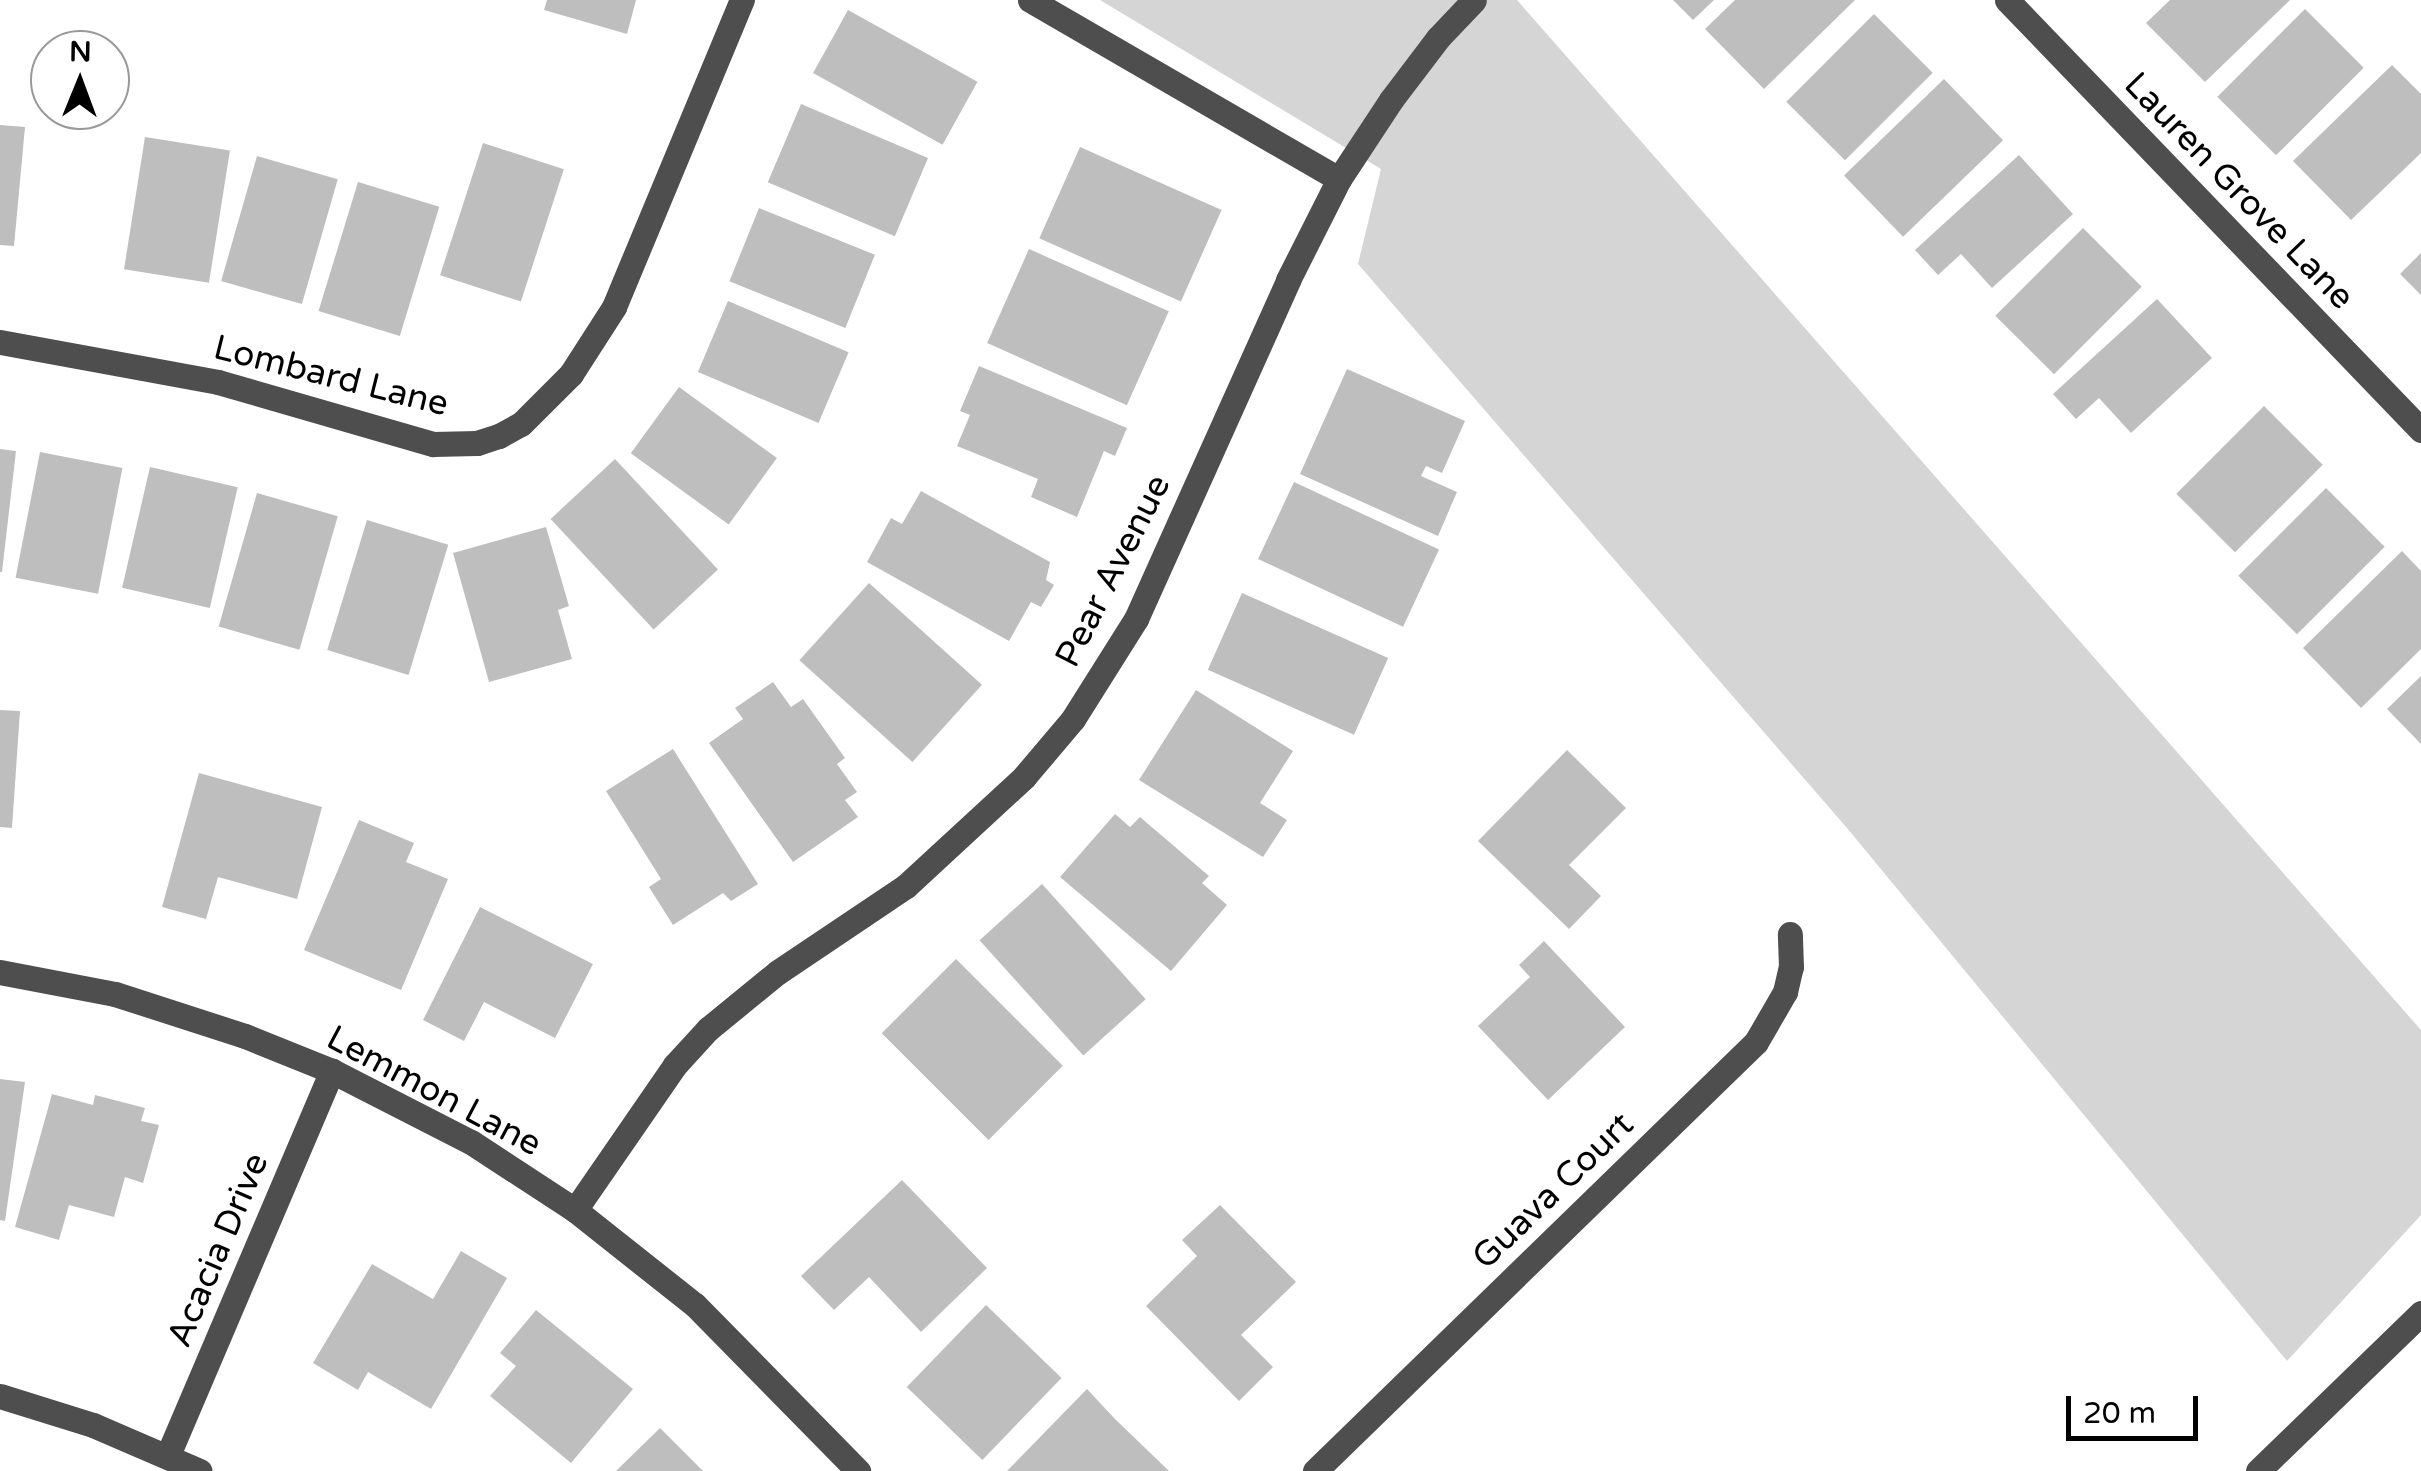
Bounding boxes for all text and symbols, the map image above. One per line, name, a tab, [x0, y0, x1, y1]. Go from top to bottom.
north arrow	[30, 30, 130, 130]
text: N	[69, 35, 92, 69]
street label: Lauren Grove Lane	[2115, 64, 2363, 318]
street label: Lombard Lane	[209, 327, 453, 425]
street label: Pear Avenue	[1047, 468, 1179, 674]
street label: Lemmon Lane	[320, 1017, 548, 1165]
street label: Guava Court	[1464, 1104, 1642, 1278]
street label: Acacia Drive	[158, 1147, 278, 1353]
scale bar	[2071, 1376, 2204, 1438]
text: 20 m	[2083, 1395, 2156, 1432]

